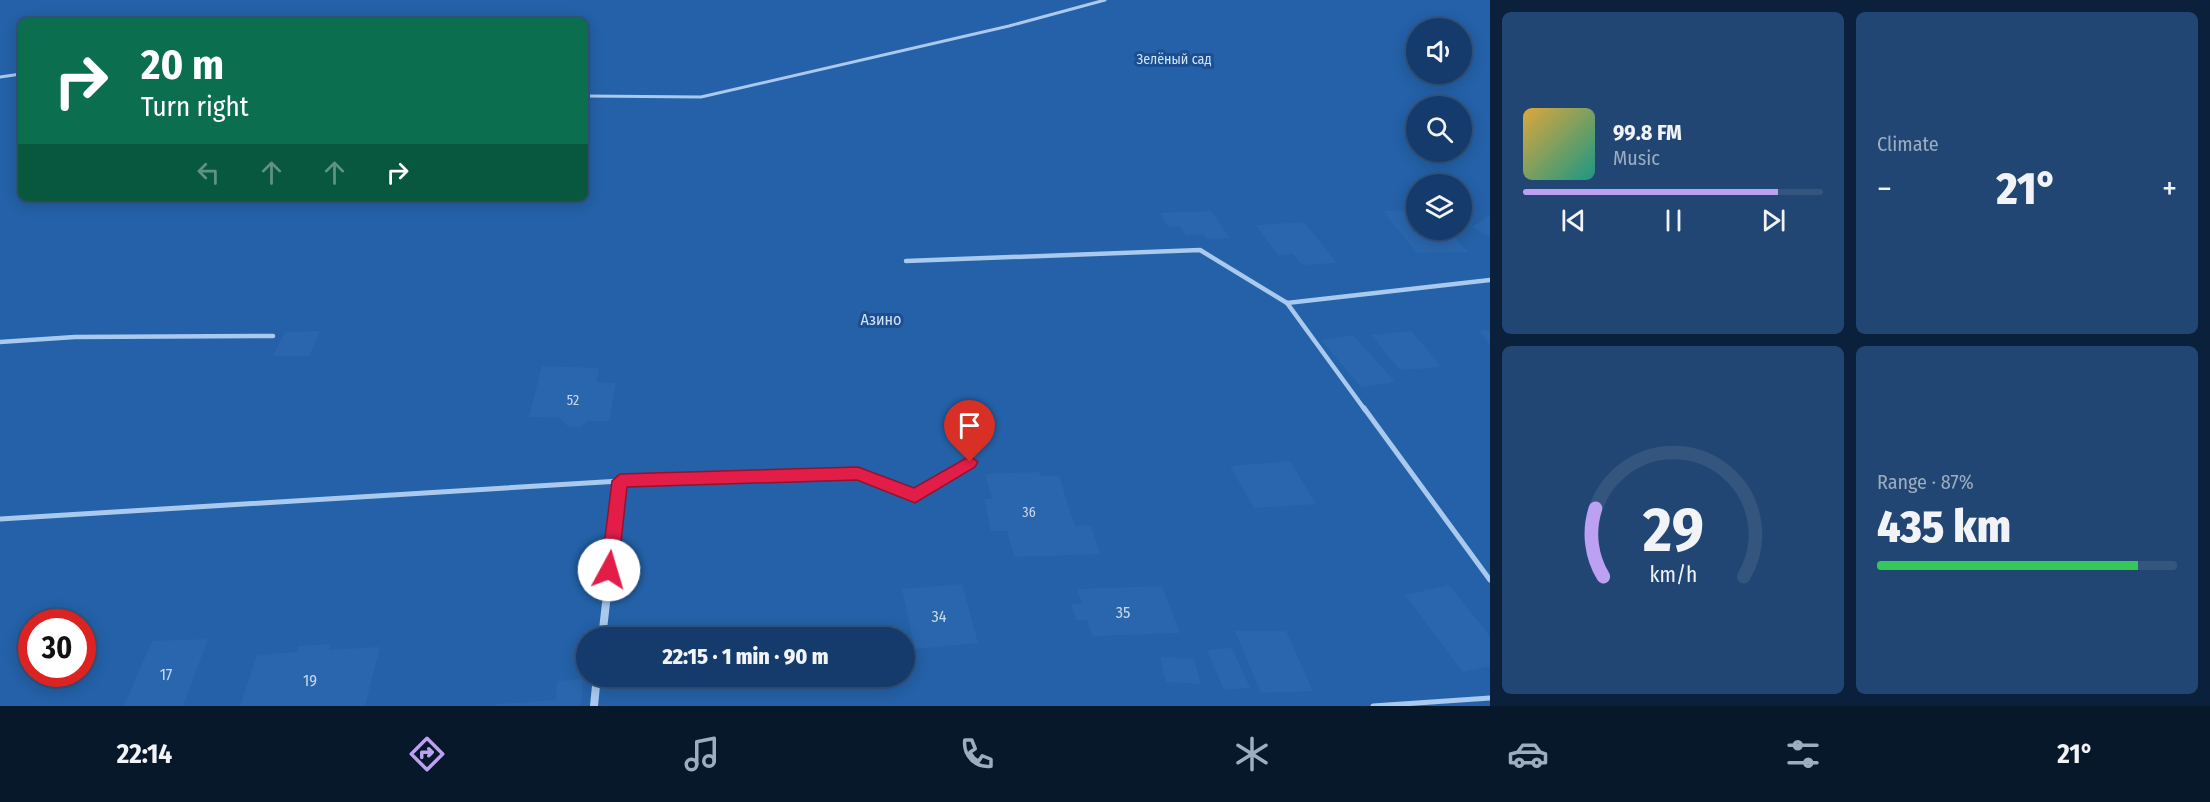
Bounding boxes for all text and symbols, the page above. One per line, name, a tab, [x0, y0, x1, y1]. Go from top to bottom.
map controls	[1406, 18, 1472, 240]
button: sound	[1406, 18, 1472, 84]
text: 20 m	[141, 40, 224, 90]
icon: right	[42, 42, 120, 120]
park label: Зелёный сад	[1137, 51, 1211, 68]
text: Turn right	[141, 91, 249, 123]
button: search	[1406, 96, 1472, 162]
text: 99.8 FM	[1613, 119, 1682, 146]
text: Climate	[1877, 132, 1939, 156]
text: Music	[1613, 146, 1660, 170]
icon: left	[192, 156, 225, 189]
icon: ahead	[255, 156, 288, 189]
icon: ahead	[318, 156, 351, 189]
icon: right	[381, 156, 414, 189]
text: 21°	[1996, 162, 2057, 216]
text: −	[1877, 169, 1892, 209]
text: +	[2162, 169, 2177, 209]
button: layers	[1406, 174, 1472, 240]
icon: previous	[1557, 204, 1590, 237]
icon: pause	[1657, 204, 1690, 237]
icon: next	[1757, 204, 1790, 237]
park label: Азино	[860, 310, 902, 329]
house number: 52	[567, 392, 579, 409]
pin	[944, 400, 995, 462]
icon: arrive	[953, 409, 986, 442]
text: Range · 87%	[1877, 470, 1974, 494]
text: 29	[1642, 493, 1703, 568]
text: 435 km	[1877, 500, 2011, 554]
house number: 36	[1022, 504, 1036, 521]
position arrow	[577, 538, 641, 602]
text: km/h	[1649, 562, 1697, 588]
house number: 35	[1116, 603, 1130, 622]
house number: 34	[932, 607, 947, 626]
speed limit sign: 30	[18, 609, 96, 687]
text: 22:15 · 1 min · 90 m	[662, 643, 829, 670]
house number: 17	[160, 665, 173, 684]
house number: 19	[303, 671, 317, 690]
icon: directions	[406, 733, 448, 775]
icon: music	[681, 733, 723, 775]
icon: phone	[956, 733, 998, 775]
icon: climate	[1231, 733, 1273, 775]
icon: car	[1507, 733, 1549, 775]
icon: filters	[1782, 733, 1824, 775]
text: 22:14	[117, 738, 172, 770]
text: 21°	[2057, 738, 2093, 770]

